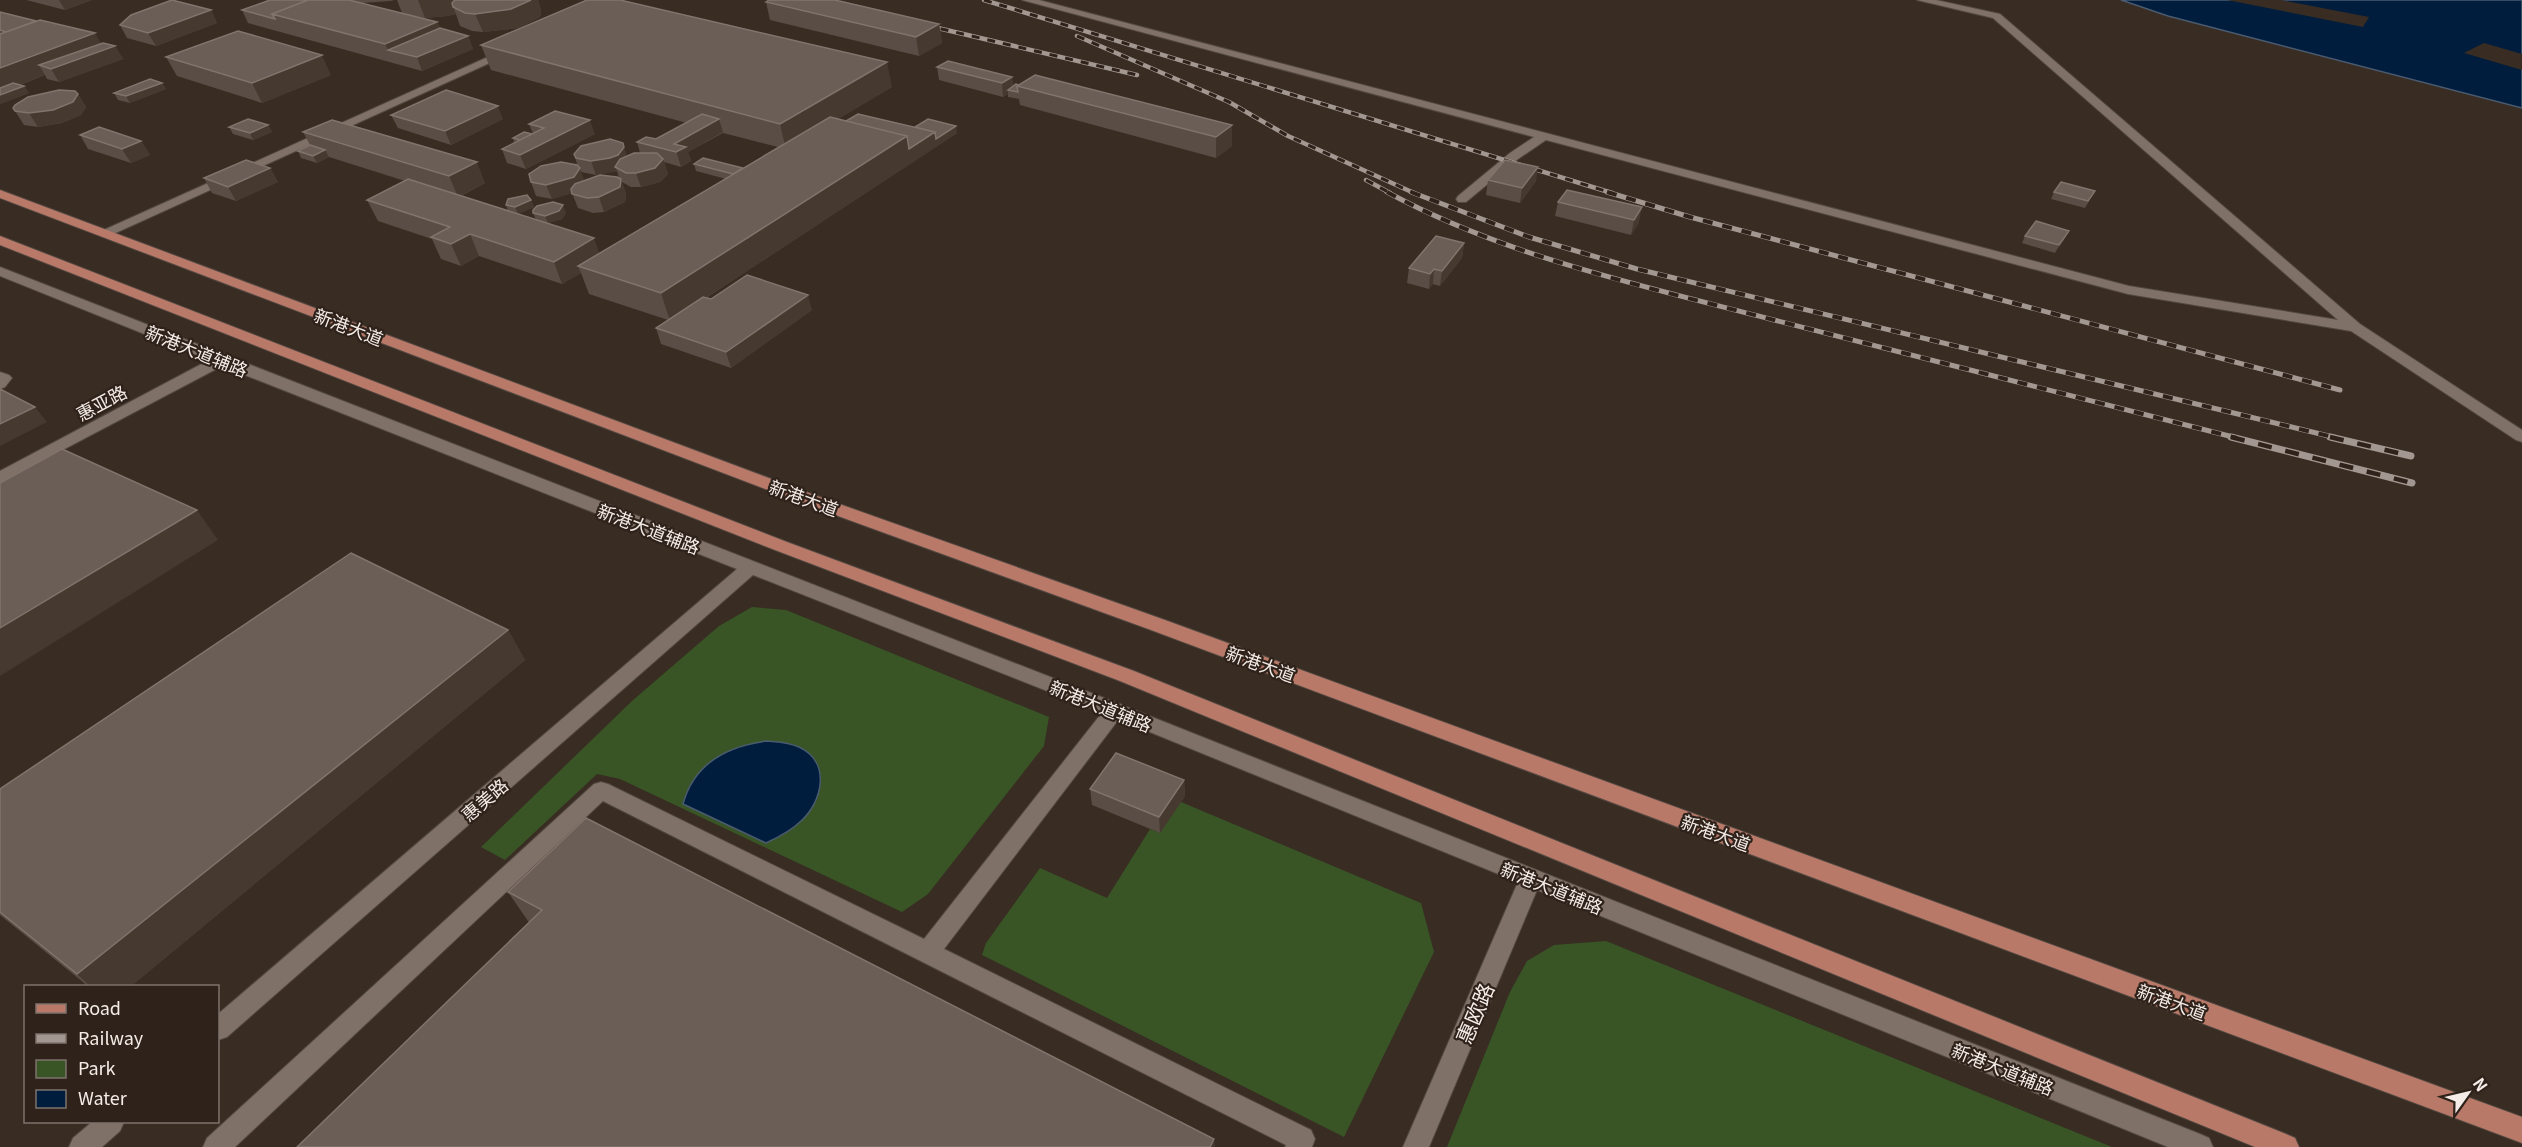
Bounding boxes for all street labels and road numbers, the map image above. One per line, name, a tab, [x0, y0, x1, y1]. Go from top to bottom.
street label: 新港大道	[311, 301, 387, 351]
street label: 新港大道辅路	[142, 318, 252, 382]
street label: 惠亚路	[71, 378, 131, 426]
street label: 新港大道	[766, 472, 842, 522]
street label: 新港大道辅路	[594, 497, 704, 559]
street label: 新港大道	[1223, 638, 1299, 688]
street label: 新港大道辅路	[1046, 673, 1156, 737]
street label: 惠美路	[455, 771, 513, 827]
street label: 新港大道	[1678, 807, 1754, 857]
street label: 新港大道辅路	[1497, 855, 1607, 919]
street label: 新港大道	[2134, 976, 2210, 1026]
street label: 惠欧路	[1448, 978, 1500, 1048]
street label: 新港大道辅路	[1948, 1036, 2058, 1100]

